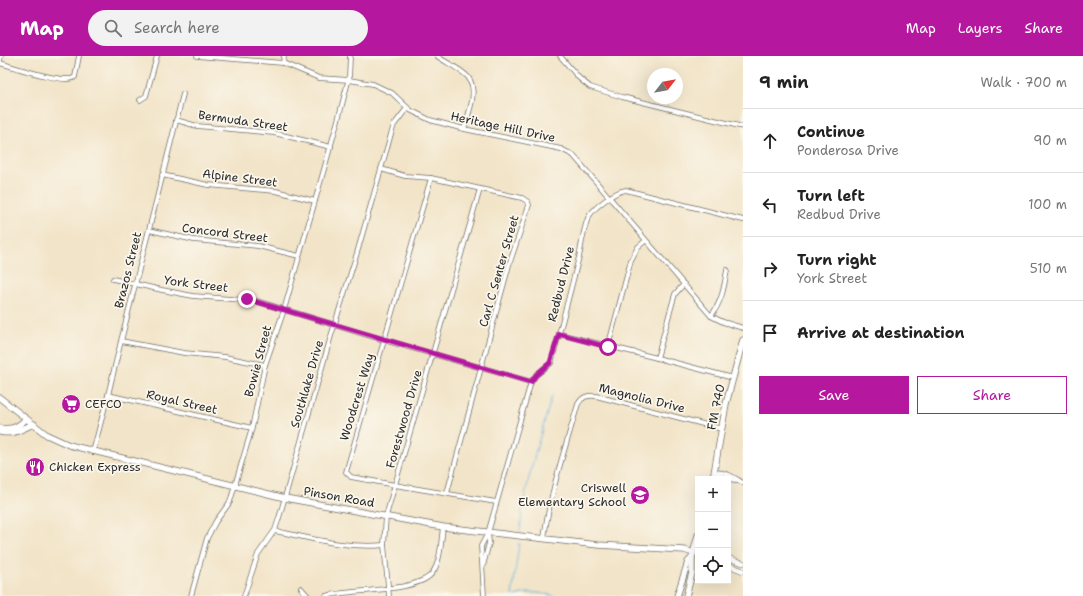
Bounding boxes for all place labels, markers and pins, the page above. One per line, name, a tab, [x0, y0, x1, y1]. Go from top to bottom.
supermarket icon: CEFCO	[60, 393, 82, 415]
place label: CEFCO	[85, 396, 122, 412]
restaurant icon: Chicken Express	[24, 456, 46, 478]
place label: Chicken Express	[49, 459, 141, 475]
place label: Criswell Elementary School	[518, 480, 626, 510]
school or university icon: Criswell Elementary School	[629, 484, 651, 506]

